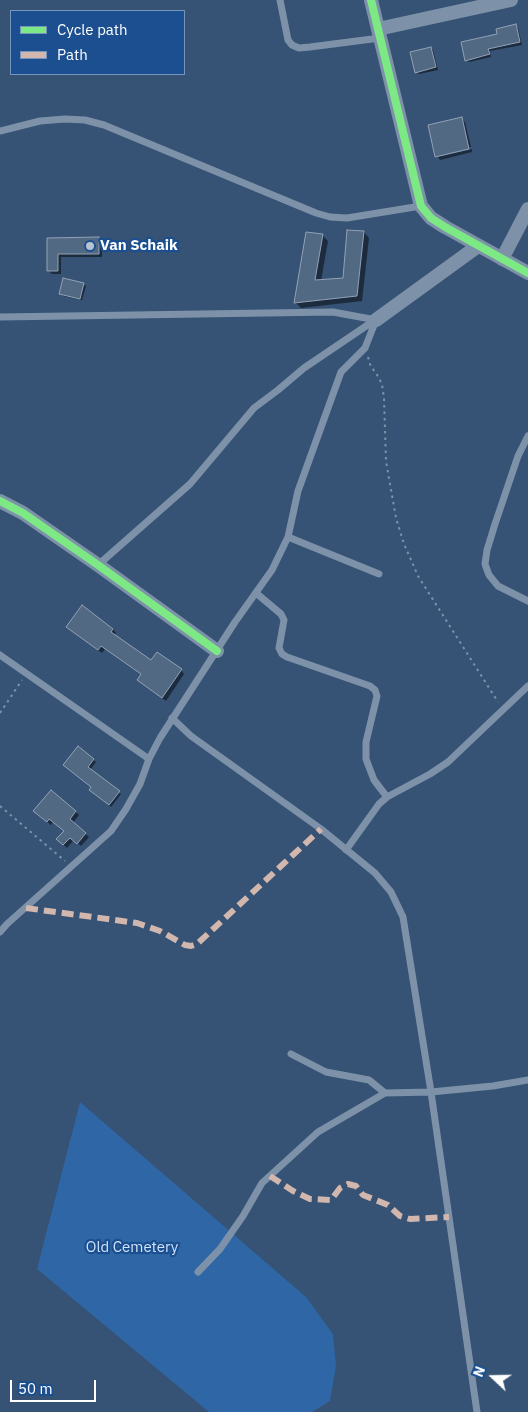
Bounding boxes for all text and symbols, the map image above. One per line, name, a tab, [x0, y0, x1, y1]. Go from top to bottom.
legend	[10, 10, 185, 75]
text: Cycle path	[57, 20, 128, 39]
text: Path	[57, 45, 88, 64]
place label: Van Schaik	[100, 237, 178, 255]
marker: Van Schaik	[84, 240, 96, 252]
park label: Old Cemetery	[86, 1239, 178, 1257]
north arrow	[468, 1352, 518, 1402]
text: N	[469, 1364, 489, 1380]
scale bar	[12, 1370, 99, 1402]
text: 50 m	[18, 1379, 53, 1398]

